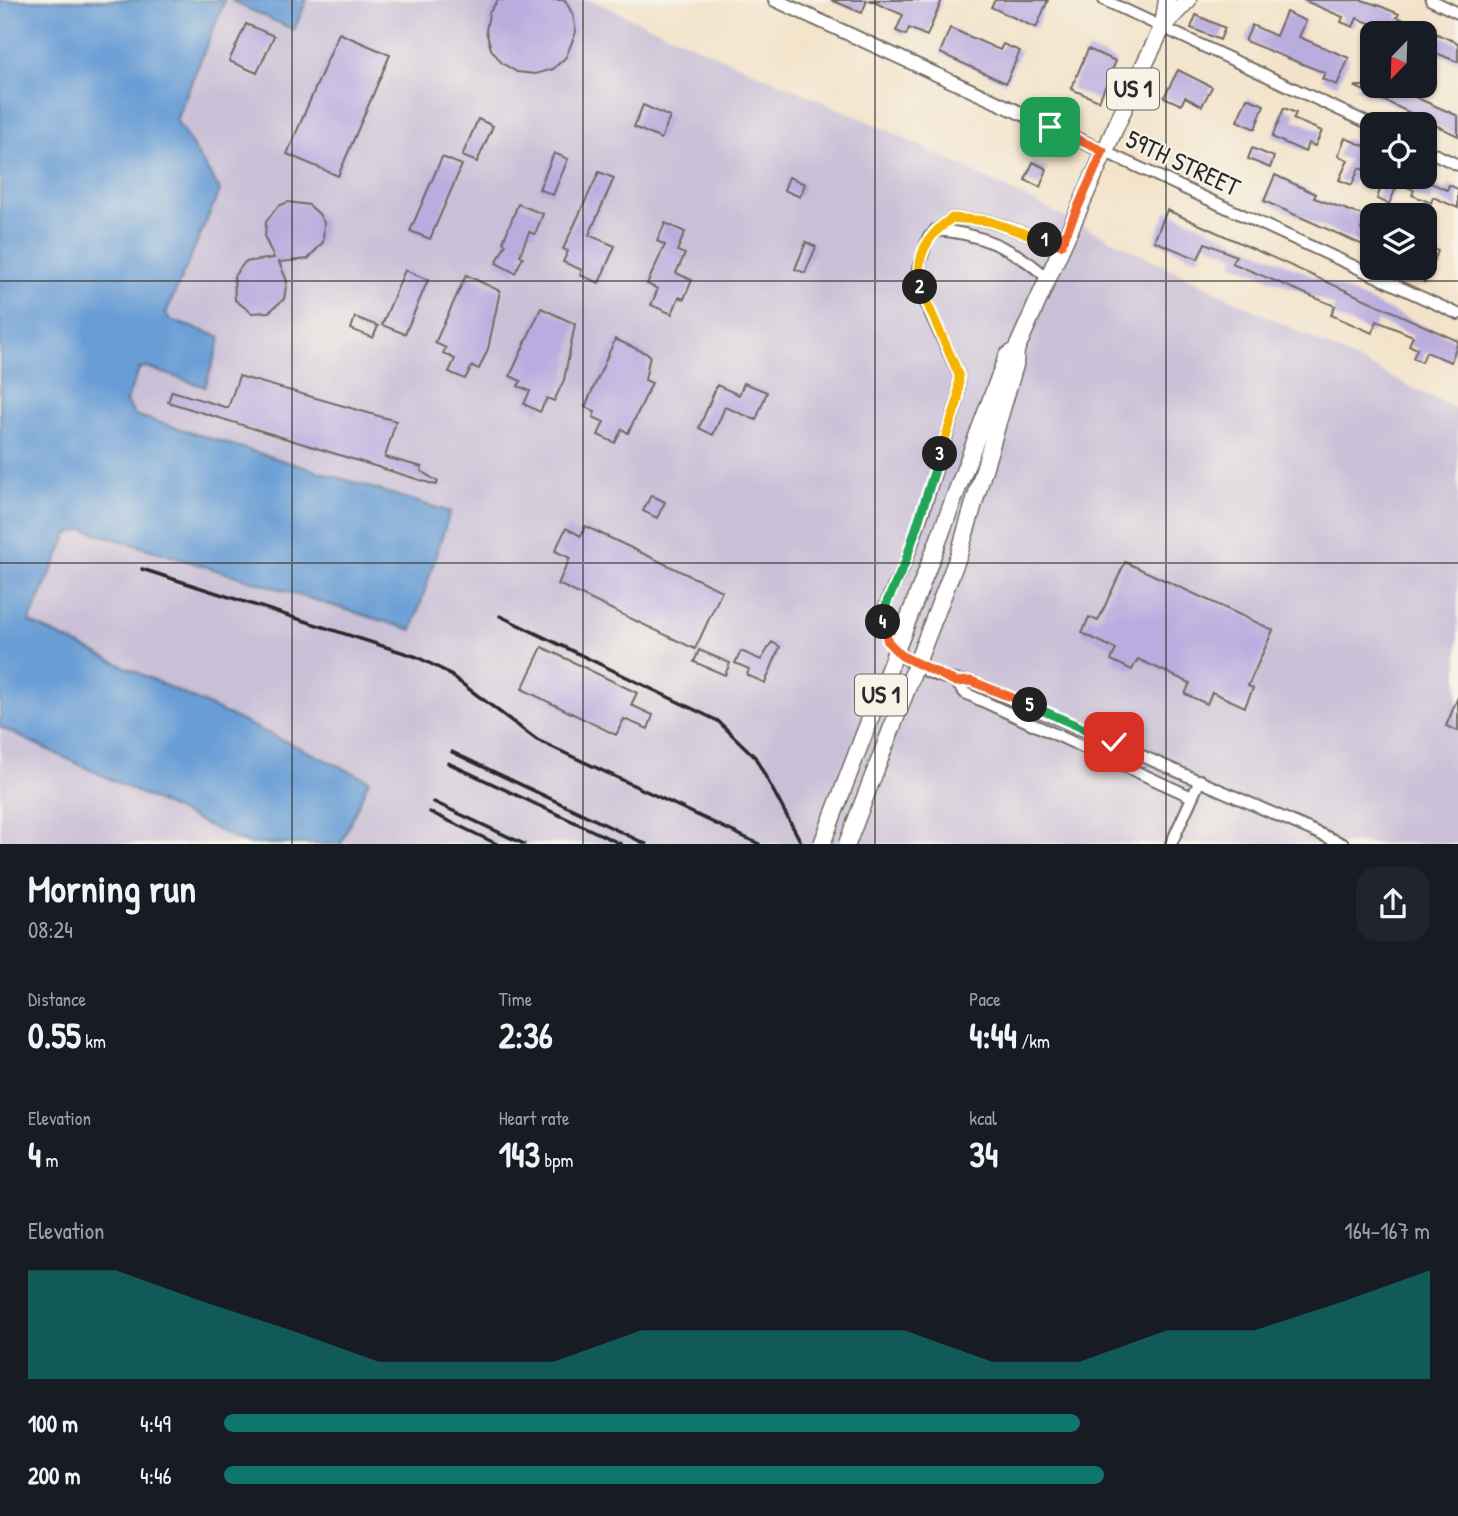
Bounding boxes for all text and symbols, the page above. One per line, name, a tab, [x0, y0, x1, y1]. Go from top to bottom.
north arrow	[1360, 21, 1437, 98]
map controls	[1360, 21, 1437, 280]
road number: US 1	[1107, 68, 1159, 110]
pin	[1020, 97, 1080, 157]
icon: arrive	[1031, 108, 1069, 146]
button: locate	[1360, 112, 1437, 189]
street label: 59TH STREET	[1121, 121, 1247, 205]
button: layers	[1360, 203, 1437, 280]
pin: 1	[1028, 222, 1062, 258]
text: 1	[1041, 226, 1048, 252]
pin: 2	[902, 270, 937, 304]
text: 2	[915, 273, 924, 299]
pin: 3	[922, 436, 958, 472]
text: 3	[935, 440, 944, 466]
pin: 4	[866, 604, 900, 640]
text: 4	[879, 608, 886, 634]
road number: US 1	[855, 674, 907, 716]
pin: 5	[1012, 688, 1048, 722]
text: 5	[1025, 691, 1034, 717]
pin	[1084, 712, 1144, 772]
icon: check	[1095, 723, 1133, 761]
text: Morning run	[28, 862, 196, 914]
button: share	[1356, 867, 1430, 941]
text: 08:24	[28, 914, 73, 945]
text: Distance	[28, 986, 86, 1012]
text: Time	[499, 986, 532, 1012]
text: Pace	[969, 986, 1001, 1012]
text: 0.55	[28, 1012, 81, 1059]
text: 2:36	[499, 1012, 553, 1059]
text: 4:44	[969, 1012, 1017, 1059]
text: km	[81, 1028, 106, 1054]
text: /km	[1017, 1028, 1050, 1054]
text: Elevation	[28, 1105, 91, 1131]
text: Heart rate	[499, 1105, 570, 1131]
text: kcal	[969, 1105, 997, 1131]
text: 4	[28, 1131, 41, 1178]
text: 143	[499, 1131, 540, 1178]
text: 34	[969, 1131, 998, 1178]
text: m	[41, 1147, 58, 1173]
text: bpm	[540, 1147, 573, 1173]
text: Elevation	[28, 1215, 104, 1246]
text: 164–167 m	[1344, 1215, 1430, 1246]
text: 100 m	[28, 1408, 78, 1439]
text: 4:49	[140, 1408, 171, 1439]
text: 200 m	[28, 1460, 80, 1491]
text: 4:46	[140, 1460, 172, 1491]

